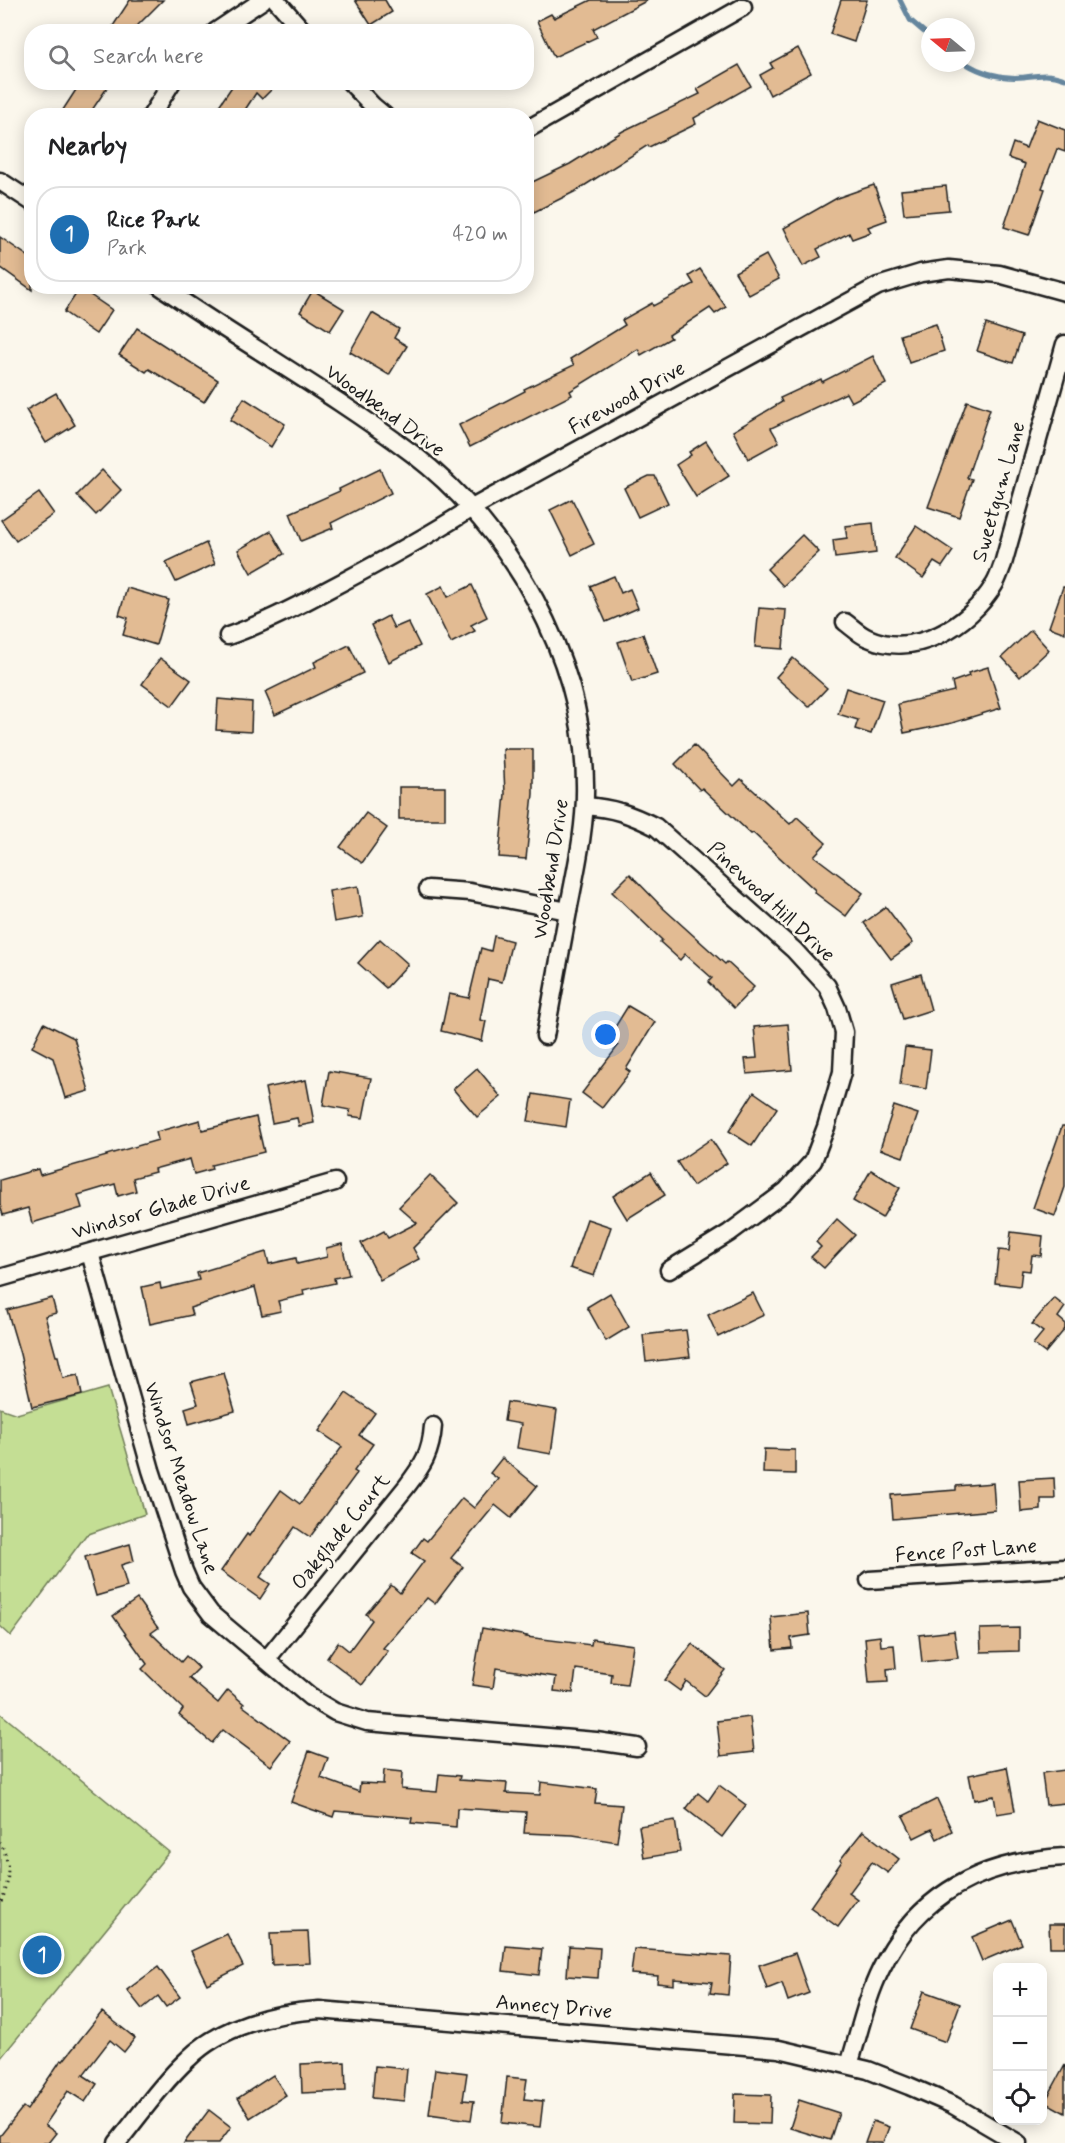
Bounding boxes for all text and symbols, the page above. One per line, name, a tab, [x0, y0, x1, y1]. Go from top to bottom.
north arrow	[921, 18, 975, 72]
search box	[24, 24, 534, 90]
icon: search	[45, 41, 78, 74]
text: Search here	[93, 43, 204, 71]
text: Nearby	[48, 130, 127, 164]
text: Rice Park	[107, 207, 200, 235]
text: 1	[65, 221, 74, 248]
text: 420 m	[452, 221, 508, 248]
text: Park	[107, 235, 147, 262]
street label: Firewood Drive	[563, 354, 691, 442]
street label: Woodbend Drive	[319, 358, 451, 464]
street label: Sweetgum Lane	[966, 418, 1032, 566]
street label: Woodbend Drive	[526, 797, 576, 941]
street label: Pinewood Hill Drive	[701, 835, 841, 969]
your location	[591, 1020, 620, 1049]
street label: Windsor Glade Drive	[69, 1169, 253, 1247]
street label: Windsor Meadow Lane	[137, 1379, 225, 1577]
street label: Oakglade Court	[285, 1467, 399, 1597]
street label: Fence Post Lane	[894, 1532, 1038, 1570]
pin: 1	[22, 1932, 62, 1978]
map controls	[993, 1963, 1047, 2125]
button: +	[993, 1963, 1047, 2017]
street label: Annecy Drive	[495, 1988, 613, 2026]
button: −	[993, 2017, 1047, 2071]
button: locate	[993, 2071, 1047, 2125]

